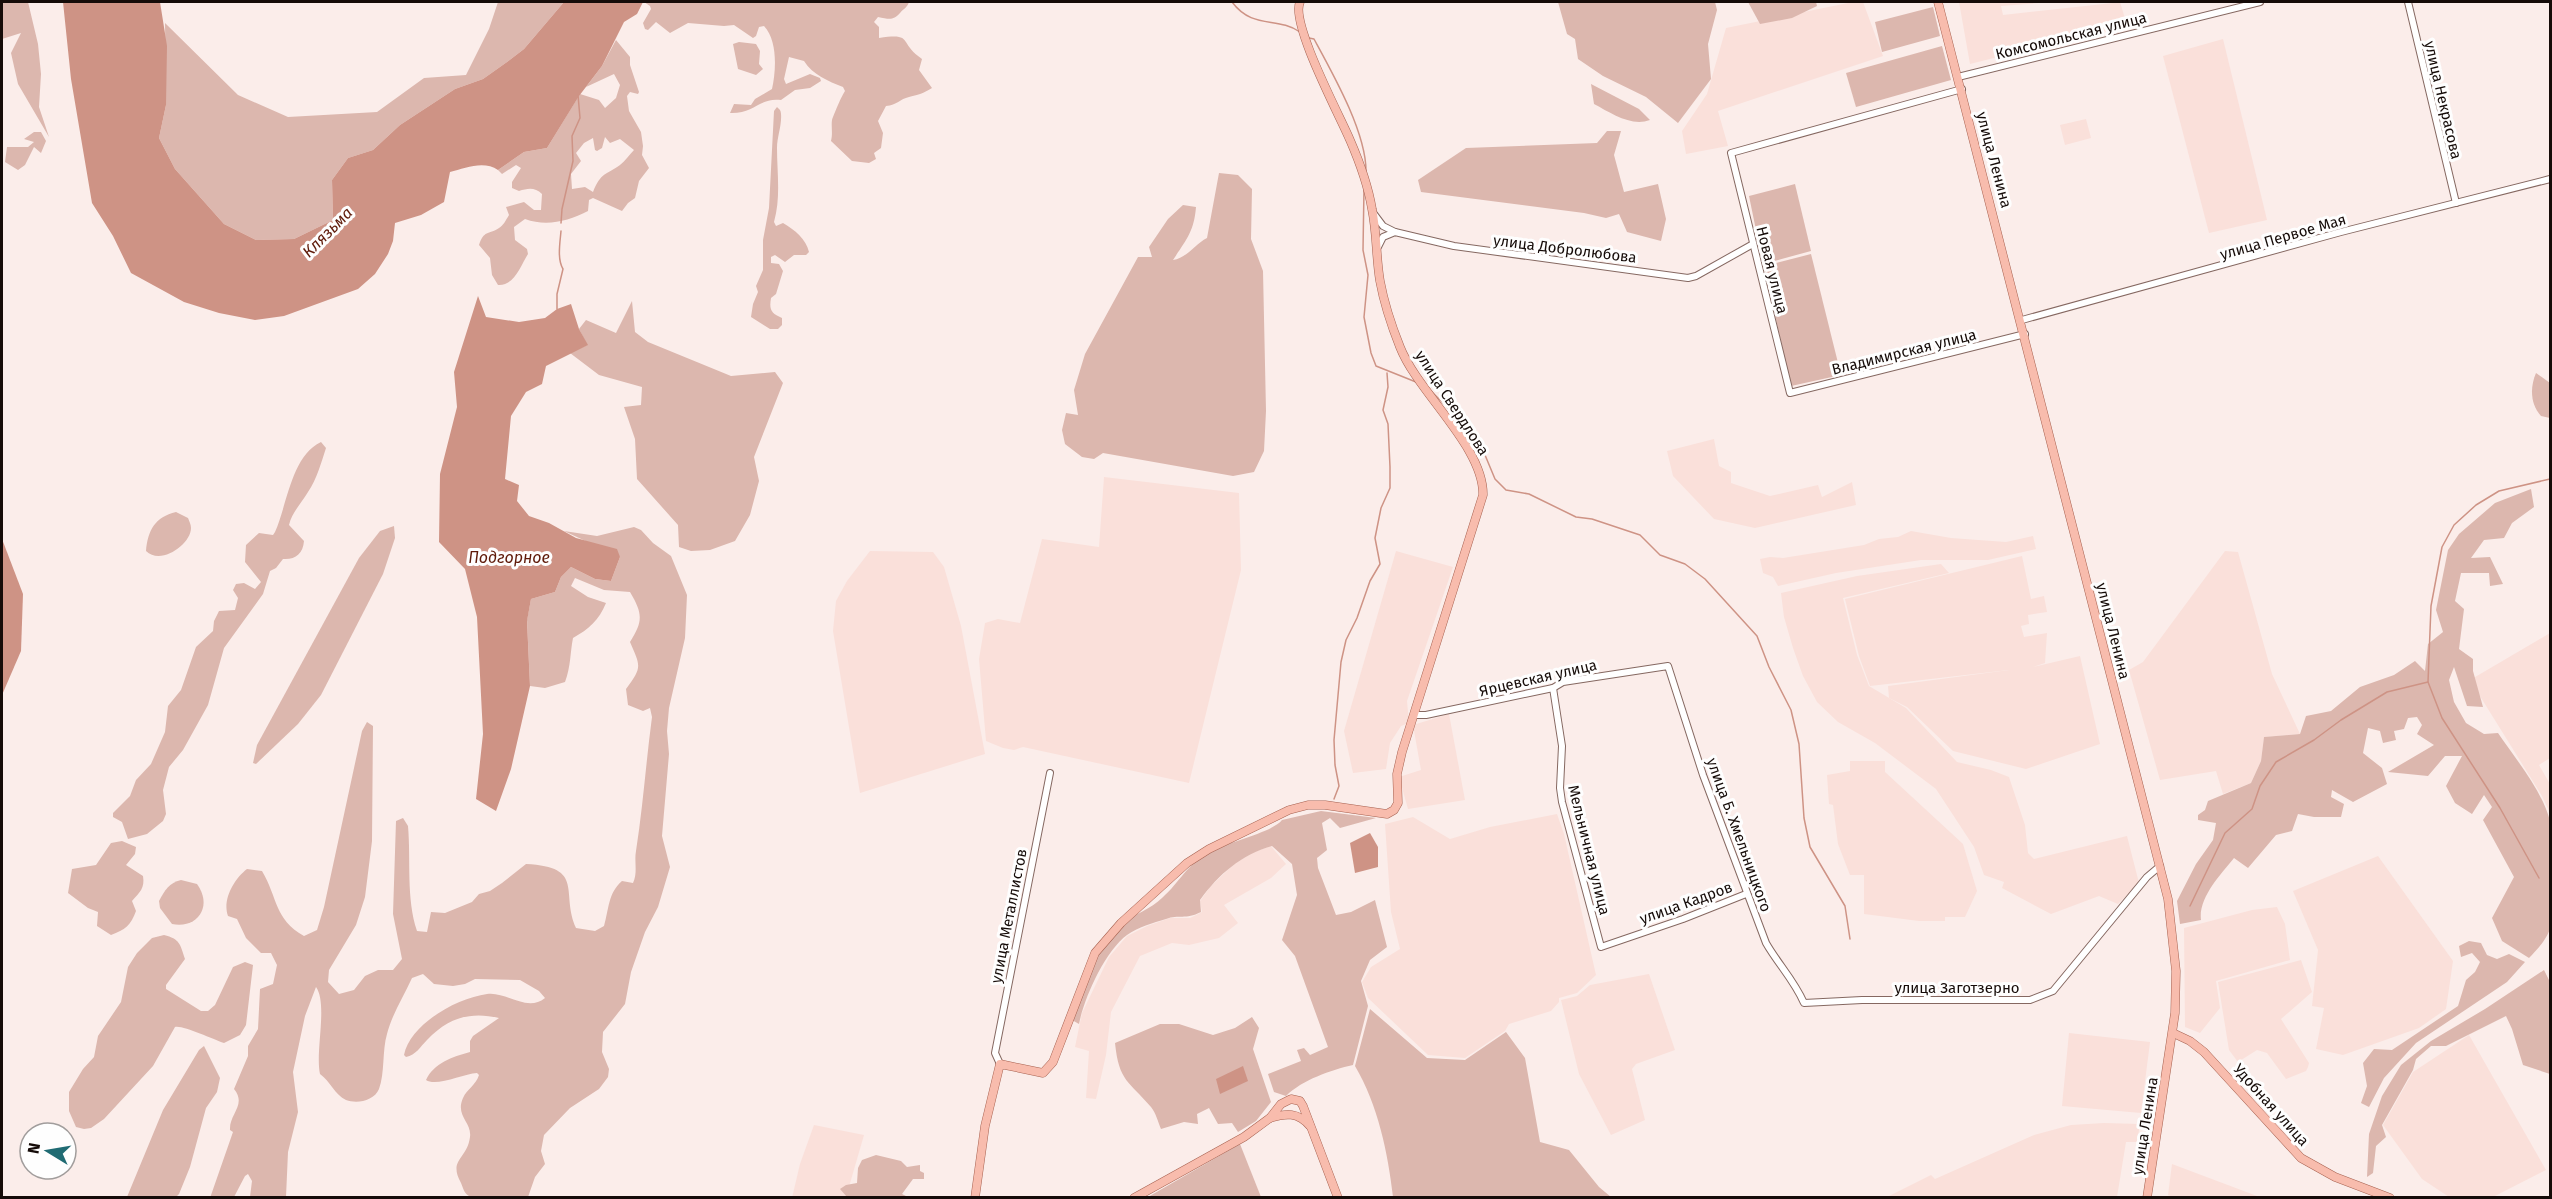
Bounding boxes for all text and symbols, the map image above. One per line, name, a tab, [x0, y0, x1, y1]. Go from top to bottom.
street label: Комсомольская улица	[1994, 9, 2148, 63]
street label: улица Некрасова	[2421, 39, 2465, 161]
street label: улица Ленина	[1973, 110, 2015, 210]
water label: Клязьма	[298, 203, 356, 261]
street label: улица Первое Мая	[2218, 210, 2348, 264]
street label: Новая улица	[1752, 224, 1792, 316]
street label: улица Добролюбова	[1492, 231, 1638, 267]
street label: Владимирская улица	[1830, 325, 1978, 379]
street label: улица Свердлова	[1411, 347, 1493, 459]
water label: Подгорное	[468, 548, 550, 567]
street label: улица Ленина	[2092, 581, 2134, 681]
street label: Ярцевская улица	[1477, 656, 1599, 700]
street label: улица Б. Хмельницкого	[1703, 756, 1775, 914]
street label: Мельничная улица	[1564, 783, 1614, 917]
street label: улица Металлистов	[987, 847, 1031, 985]
street label: улица Кадров	[1637, 878, 1735, 928]
street label: улица Заготзерно	[1894, 979, 2020, 997]
street label: Удобная улица	[2229, 1060, 2313, 1150]
street label: улица Ленина	[2128, 1076, 2162, 1176]
north arrow	[18, 1121, 78, 1181]
text: N	[23, 1141, 44, 1155]

